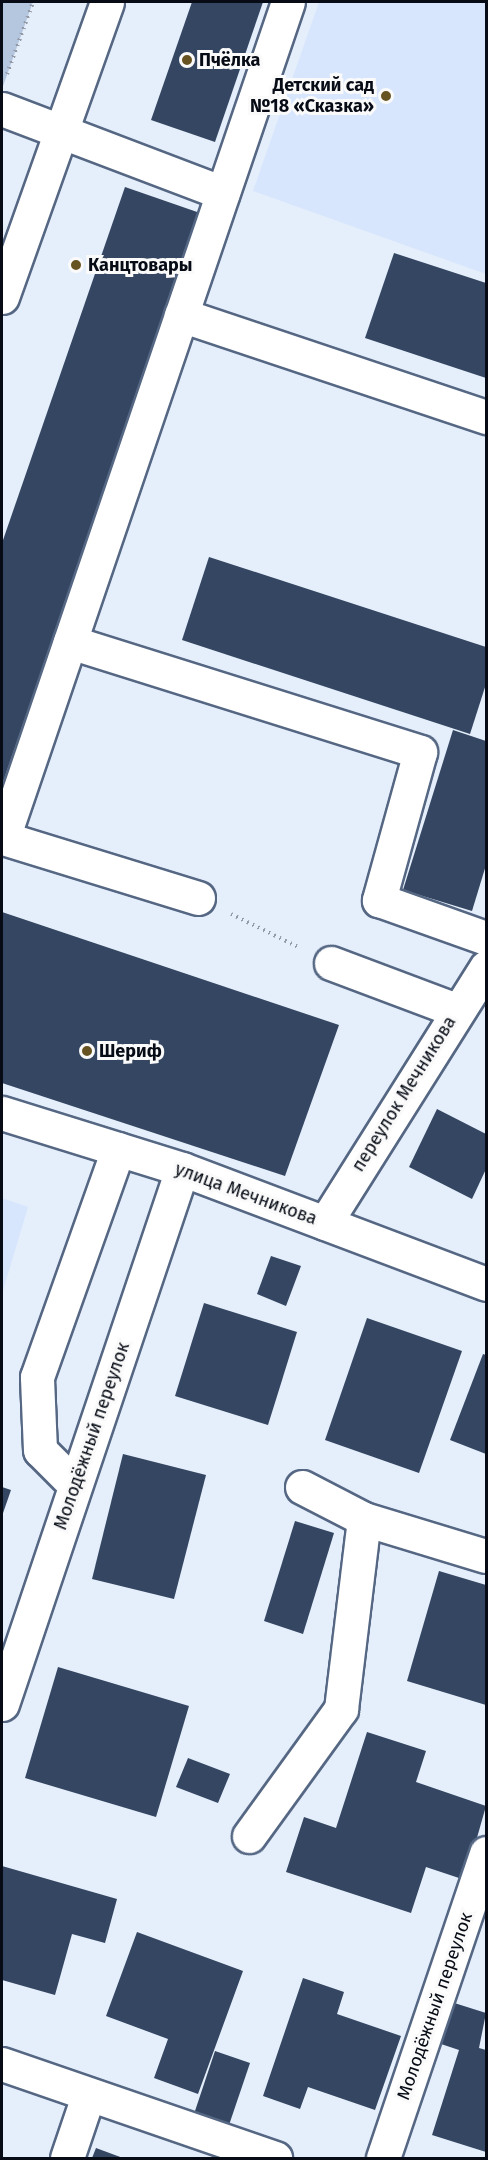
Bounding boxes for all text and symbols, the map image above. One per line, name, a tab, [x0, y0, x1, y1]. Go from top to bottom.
place label: Пчёлка	[199, 49, 260, 71]
marker: Пчёлка	[180, 53, 194, 67]
place label: Детский сад №18 «Сказка»	[250, 75, 374, 118]
marker: Детский сад №18 «Сказка»	[379, 89, 393, 103]
place label: Канцтовары	[88, 254, 192, 276]
marker: Канцтовары	[69, 258, 83, 272]
street label: переулок Мечникова	[347, 1012, 461, 1176]
place label: Шериф	[99, 1040, 162, 1062]
marker: Шериф	[80, 1044, 94, 1058]
street label: улица Мечникова	[172, 1158, 320, 1230]
street label: Молодёжный переулок	[50, 1339, 134, 1533]
street label: Молодёжный переулок	[393, 1909, 477, 2103]

